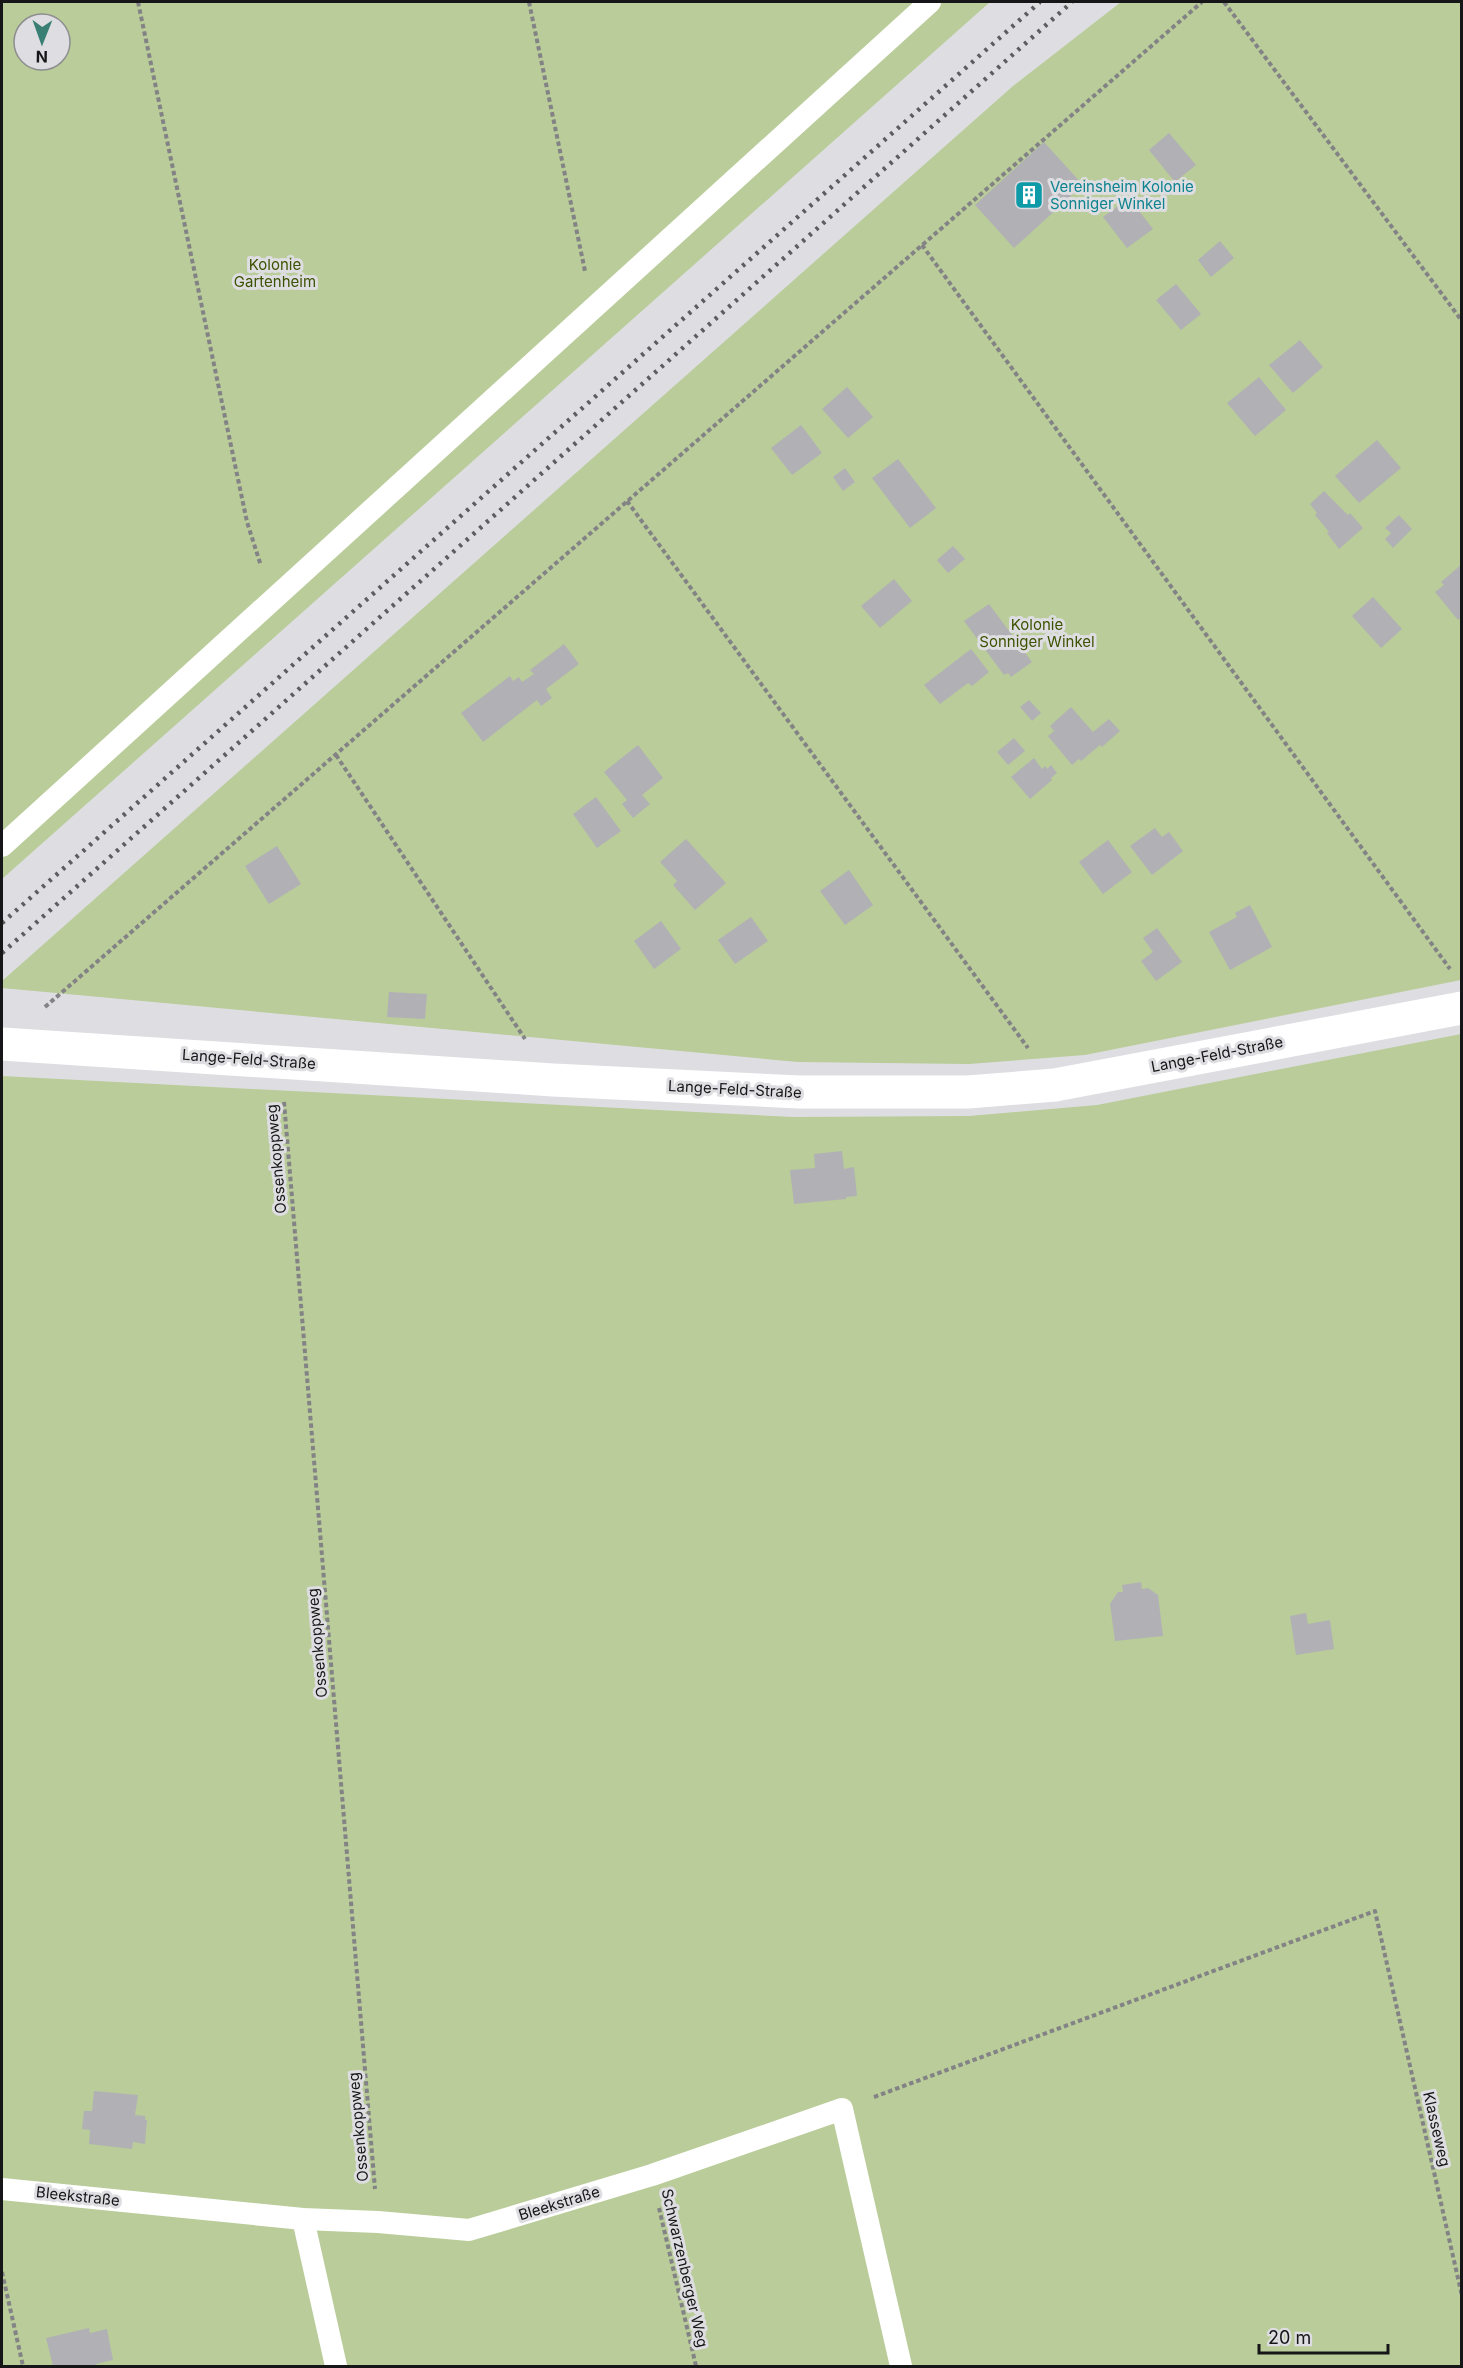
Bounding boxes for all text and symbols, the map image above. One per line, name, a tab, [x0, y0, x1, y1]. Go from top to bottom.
north arrow	[12, 12, 72, 72]
text: N	[35, 47, 48, 67]
place label: Vereinsheim Kolonie Sonniger Winkel	[1050, 177, 1194, 213]
building icon: Vereinsheim Kolonie Sonniger Winkel	[1013, 179, 1045, 211]
park label: Kolonie Gartenheim	[234, 255, 316, 291]
park label: Kolonie Sonniger Winkel	[979, 615, 1095, 651]
street label: Lange-Feld-Straße	[1149, 1032, 1285, 1076]
street label: Lange-Feld-Straße	[182, 1045, 316, 1073]
street label: Lange-Feld-Straße	[668, 1076, 802, 1102]
street label: Ossenkoppweg	[262, 1103, 290, 1215]
street label: Ossenkoppweg	[303, 1587, 331, 1699]
street label: Ossenkoppweg	[344, 2071, 372, 2183]
street label: Klasseweg	[1419, 2090, 1455, 2168]
street label: Bleekstraße	[35, 2182, 121, 2210]
street label: Bleekstraße	[516, 2182, 602, 2224]
street label: Schwarzenberger Weg	[658, 2187, 712, 2349]
scale bar	[1259, 2317, 1388, 2355]
text: 20 m	[1268, 2327, 1311, 2348]

